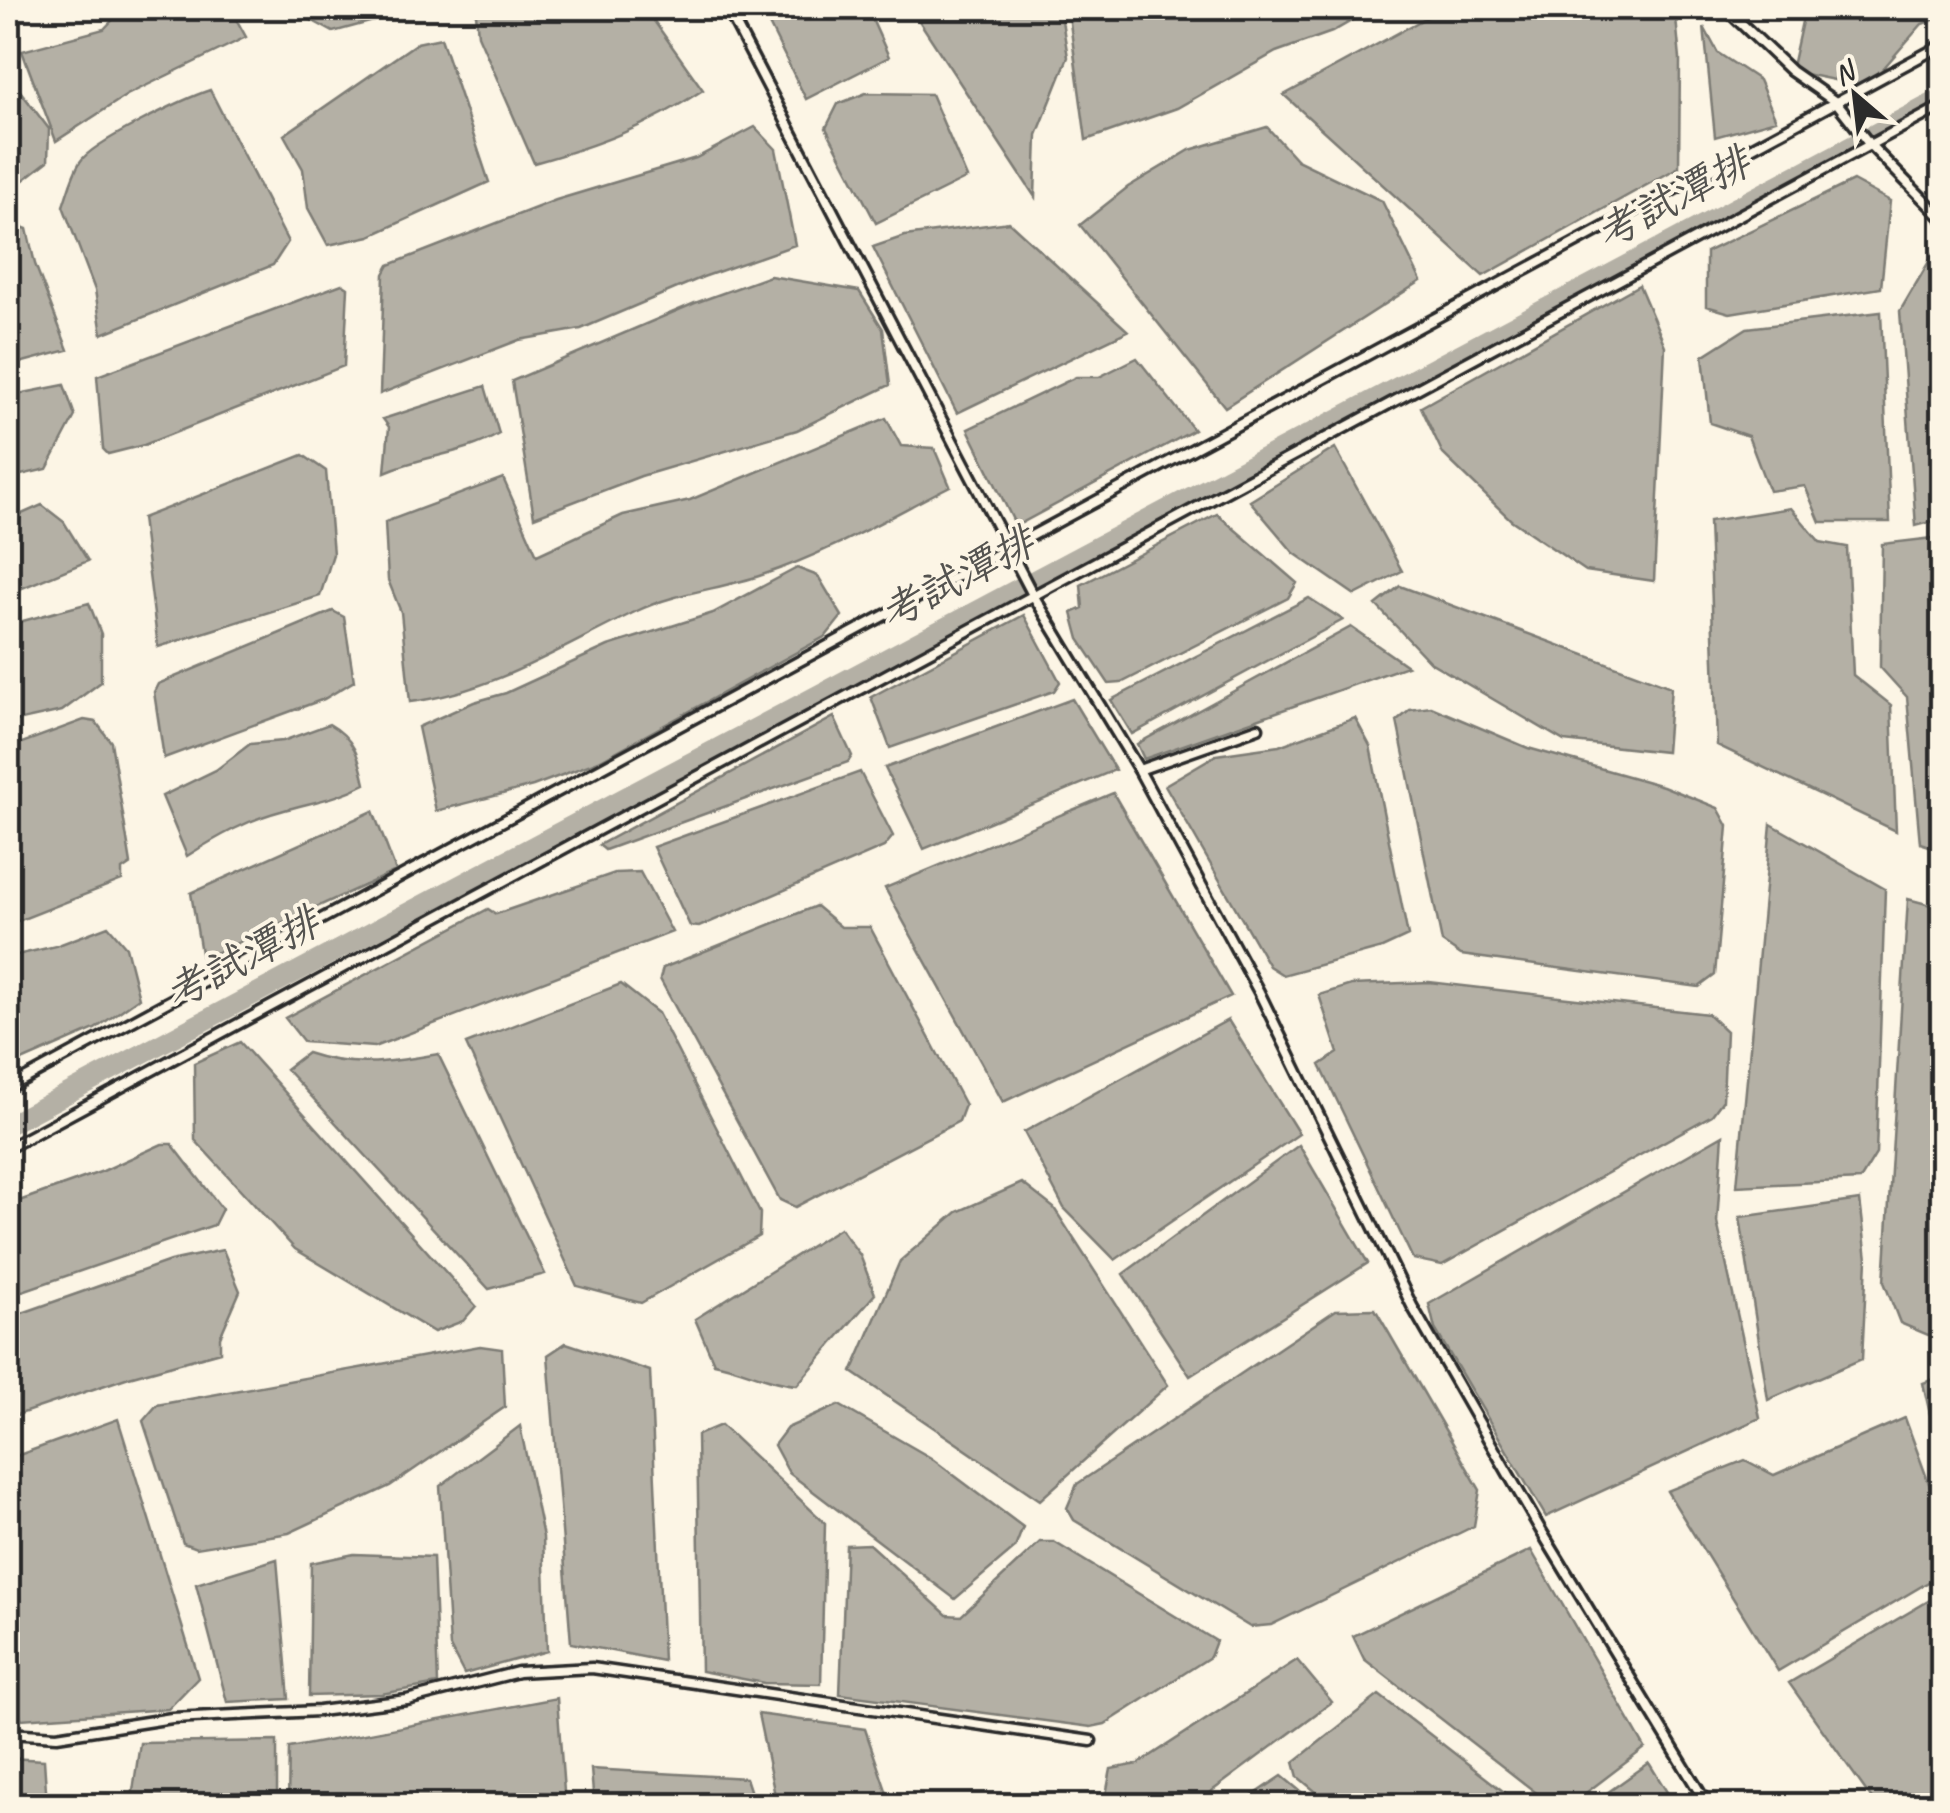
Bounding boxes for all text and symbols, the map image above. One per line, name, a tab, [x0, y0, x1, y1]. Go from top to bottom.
north arrow	[1805, 45, 1905, 145]
text: N	[1828, 52, 1863, 93]
water label: 考試潭排	[1586, 133, 1763, 261]
water label: 考試潭排	[870, 513, 1047, 641]
water label: 考試潭排	[155, 893, 332, 1021]

